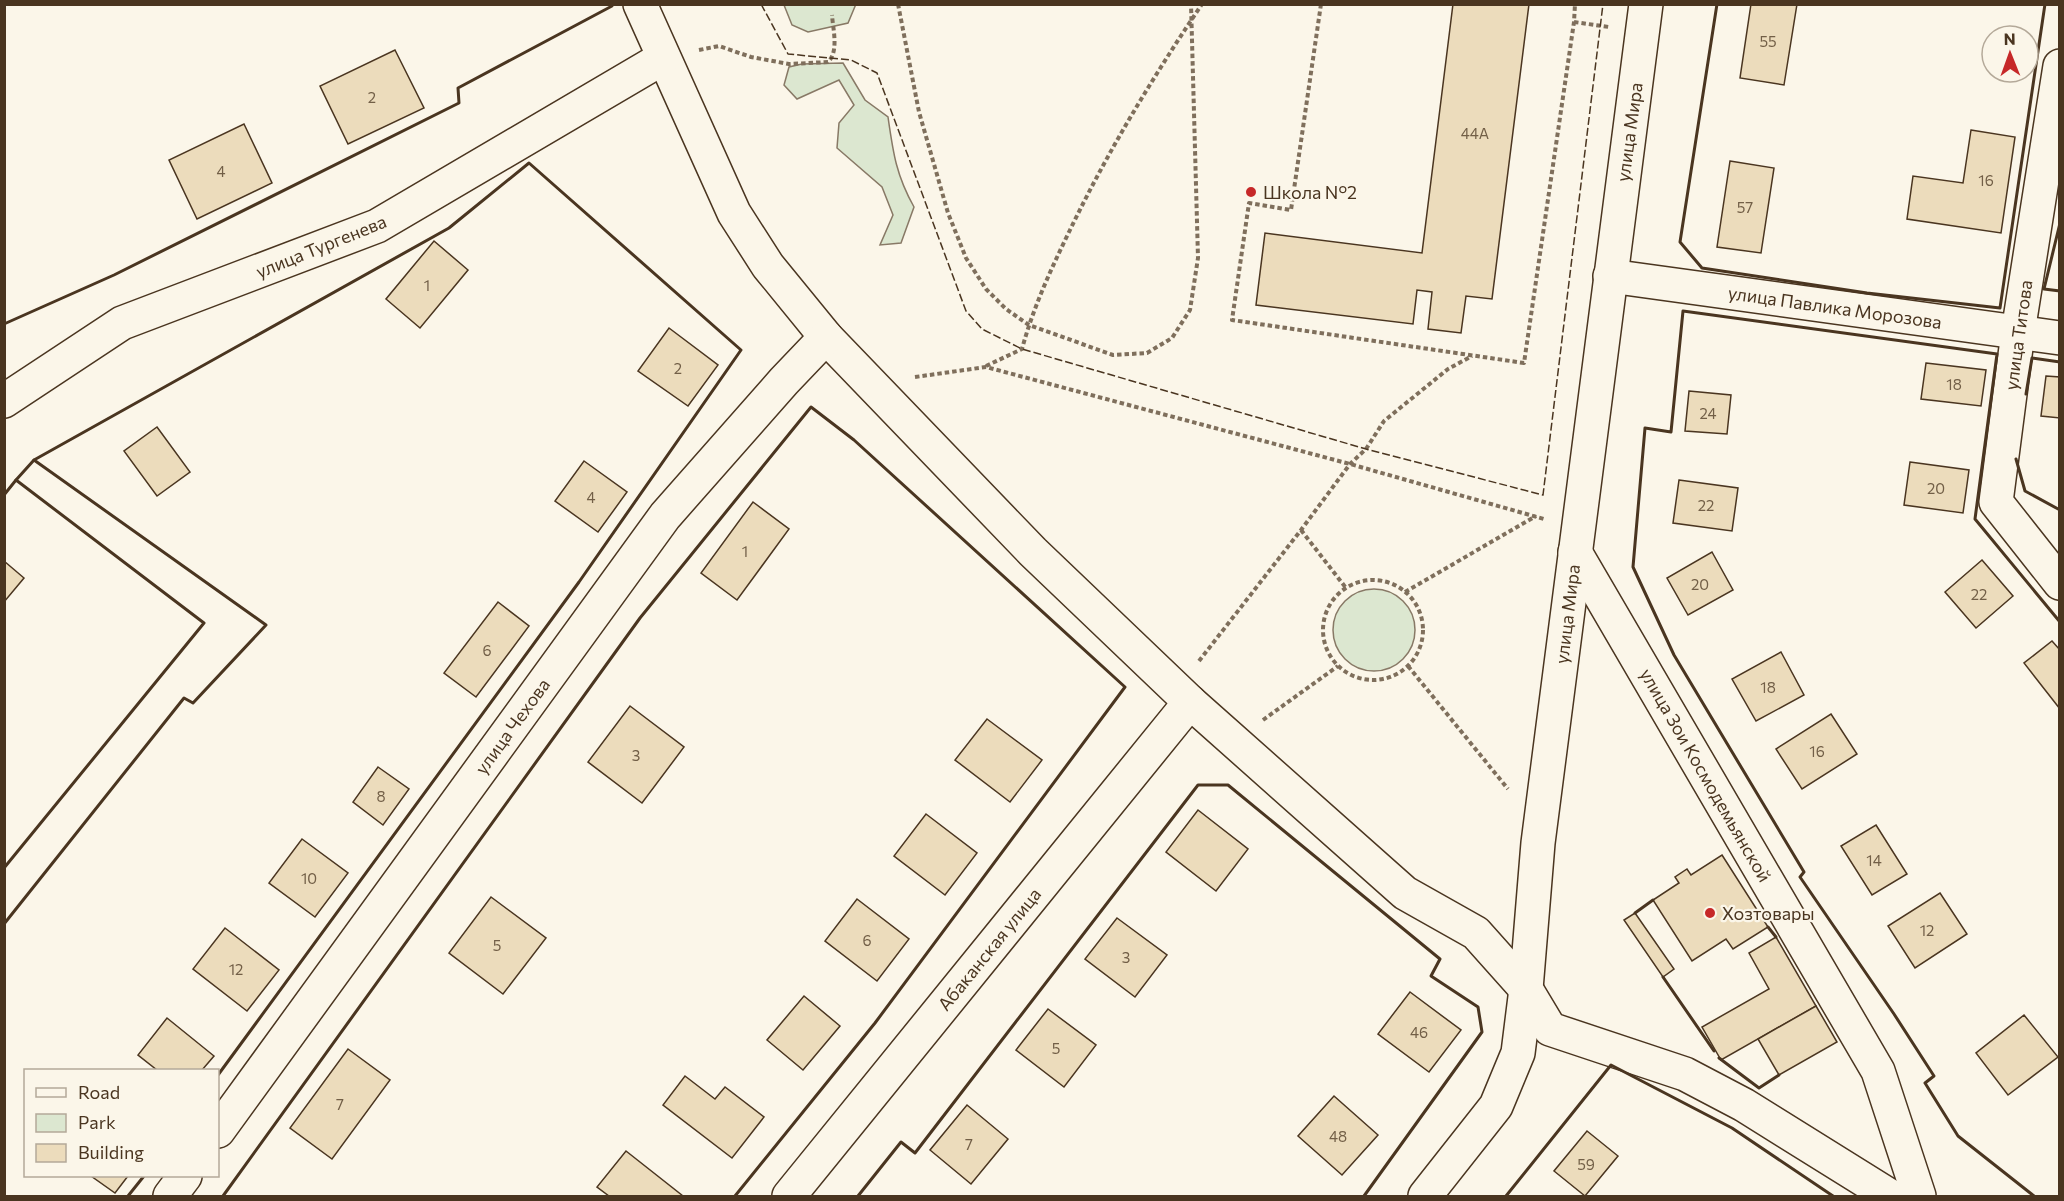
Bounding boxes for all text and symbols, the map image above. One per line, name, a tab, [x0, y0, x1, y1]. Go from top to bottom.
north arrow	[1980, 24, 2040, 84]
text: N	[2004, 29, 2016, 48]
house number: 55	[1759, 32, 1777, 50]
street label: улица Мира	[1611, 81, 1647, 183]
house number: 2	[368, 88, 376, 106]
house number: 44А	[1461, 124, 1489, 142]
house number: 4	[217, 162, 226, 180]
house number: 16	[1978, 171, 1994, 189]
place label: Школа N°2	[1263, 181, 1357, 203]
marker: Школа N°2	[1244, 185, 1258, 199]
house number: 57	[1737, 198, 1753, 216]
street label: улица Тургенева	[253, 210, 389, 282]
house number: 1	[424, 276, 430, 294]
street label: улица Титова	[1999, 279, 2037, 391]
street label: улица Павлика Морозова	[1727, 281, 1943, 333]
house number: 2	[674, 359, 682, 377]
house number: 18	[1946, 375, 1962, 393]
house number: 24	[1699, 404, 1717, 422]
house number: 20	[1927, 479, 1945, 497]
house number: 4	[587, 488, 596, 506]
house number: 22	[1698, 496, 1714, 514]
house number: 1	[742, 542, 748, 560]
street label: улица Мира	[1550, 563, 1584, 665]
house number: 20	[1691, 575, 1709, 593]
house number: 22	[1971, 585, 1987, 603]
house number: 6	[482, 641, 492, 659]
street label: улица Зои Космодемьянской	[1636, 664, 1776, 886]
street label: улица Чехова	[470, 674, 554, 778]
house number: 18	[1760, 678, 1776, 696]
house number: 16	[1809, 742, 1825, 760]
house number: 3	[632, 746, 640, 764]
house number: 8	[376, 787, 386, 805]
house number: 14	[1866, 851, 1882, 869]
house number: 10	[301, 869, 317, 887]
street label: Абаканская улица	[933, 883, 1045, 1015]
place label: Хозтовары	[1722, 902, 1815, 924]
marker: Хозтовары	[1703, 906, 1717, 920]
house number: 12	[1920, 921, 1934, 939]
house number: 6	[862, 931, 872, 949]
house number: 5	[493, 936, 501, 954]
house number: 3	[1122, 948, 1130, 966]
house number: 12	[229, 960, 243, 978]
house number: 46	[1410, 1023, 1428, 1041]
house number: 5	[1052, 1039, 1060, 1057]
legend	[24, 1069, 219, 1177]
text: Road	[78, 1081, 120, 1103]
house number: 7	[336, 1095, 344, 1113]
text: Park	[78, 1111, 116, 1133]
house number: 48	[1329, 1127, 1347, 1145]
house number: 7	[965, 1135, 973, 1153]
text: Building	[78, 1141, 144, 1163]
house number: 59	[1577, 1155, 1595, 1173]

